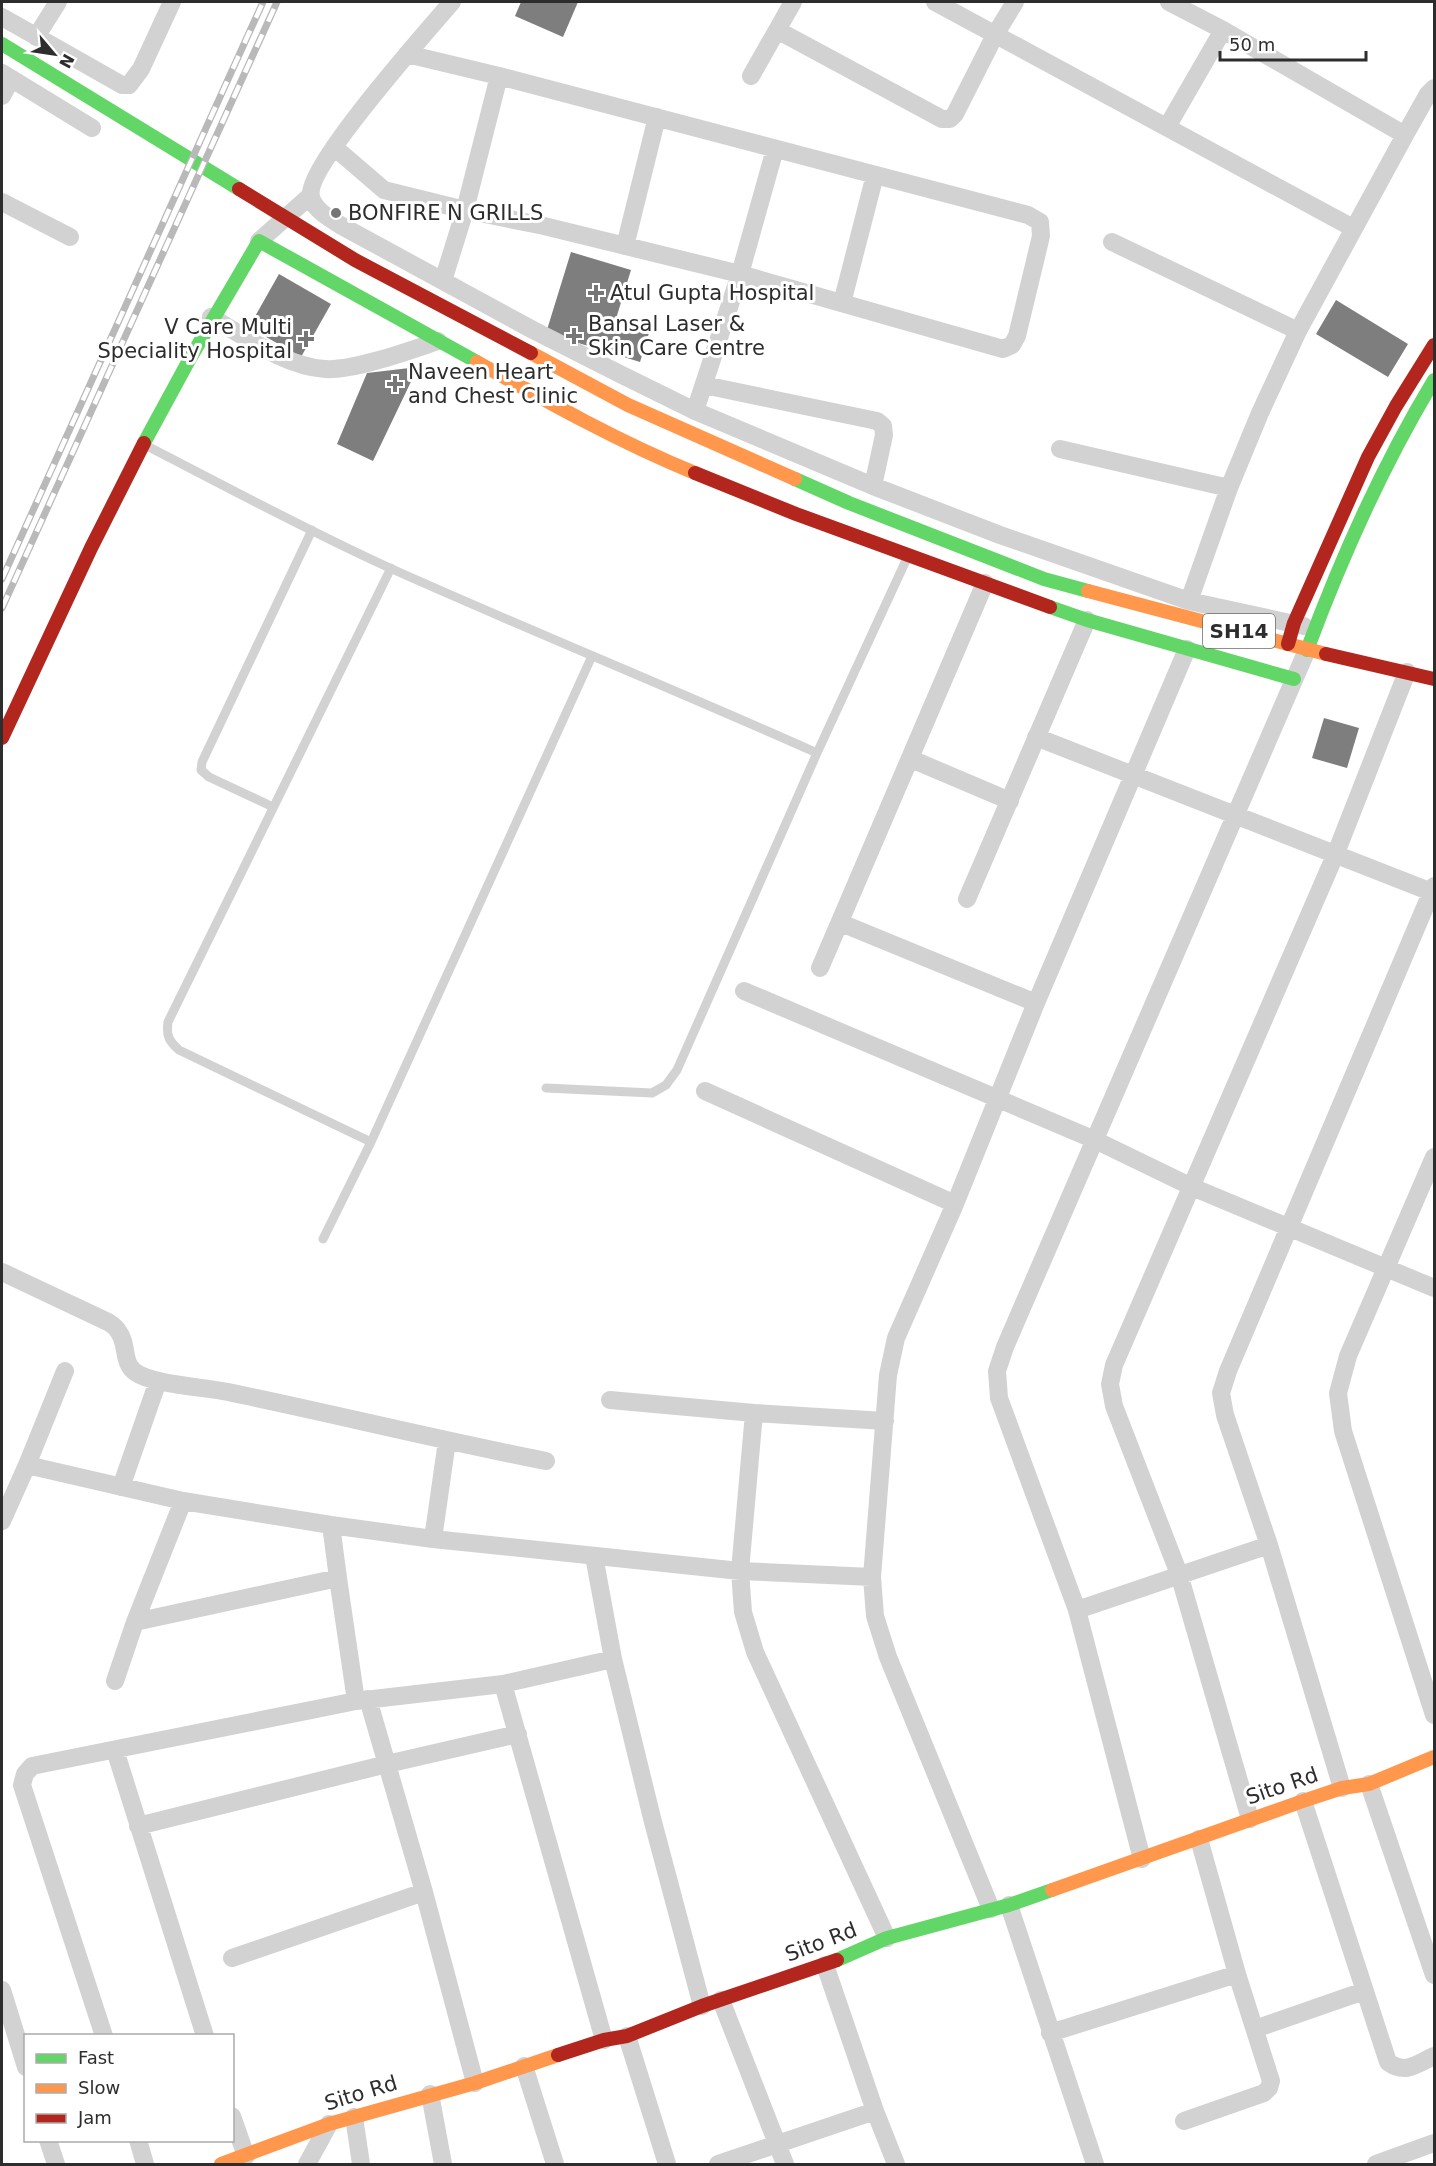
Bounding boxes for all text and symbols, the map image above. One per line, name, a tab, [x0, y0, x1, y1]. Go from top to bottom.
north arrow	[24, 24, 84, 84]
scale bar	[1220, 24, 1366, 62]
text: 50 m	[1229, 34, 1275, 55]
text: N	[55, 51, 78, 71]
place label: BONFIRE N GRILLS	[348, 201, 543, 225]
marker: BONFIRE N GRILLS	[329, 206, 343, 220]
place label: Atul Gupta Hospital	[610, 281, 814, 305]
marker: Atul Gupta Hospital	[587, 284, 605, 302]
place label: Bansal Laser & Skin Care Centre	[588, 312, 765, 360]
place label: V Care Multi Speciality Hospital	[97, 315, 292, 363]
marker: Bansal Laser & Skin Care Centre	[565, 327, 583, 345]
marker: V Care Multi Speciality Hospital	[297, 330, 315, 348]
place label: Naveen Heart and Chest Clinic	[408, 360, 578, 408]
marker: Naveen Heart and Chest Clinic	[386, 375, 404, 393]
road number: SH14	[1203, 614, 1275, 648]
street label: Sito Rd	[1243, 1762, 1321, 1810]
street label: Sito Rd	[782, 1917, 860, 1967]
legend	[24, 2034, 234, 2142]
text: Fast	[78, 2047, 114, 2068]
street label: Sito Rd	[322, 2071, 400, 2115]
text: Slow	[78, 2077, 120, 2098]
text: Jam	[77, 2107, 112, 2128]

